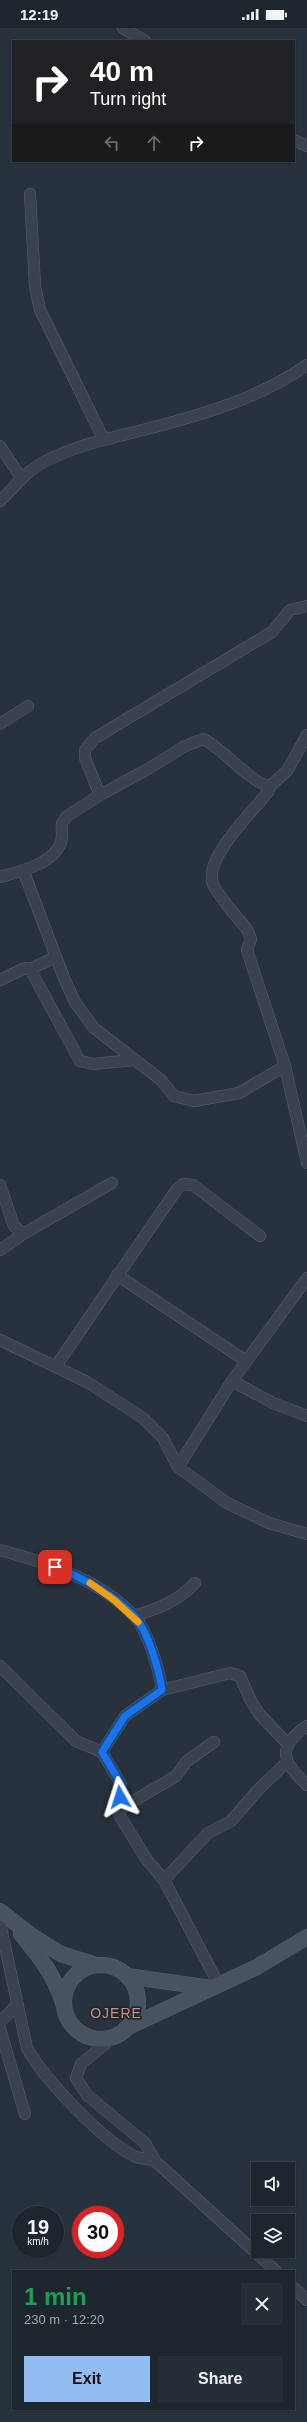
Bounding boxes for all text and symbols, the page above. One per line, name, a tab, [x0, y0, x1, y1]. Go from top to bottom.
text: 12:19	[20, 6, 58, 23]
icon: right	[24, 56, 76, 108]
text: 40 m	[90, 56, 154, 87]
text: Turn right	[90, 89, 166, 109]
icon: left	[101, 132, 123, 154]
icon: ahead	[143, 132, 165, 154]
icon: right	[185, 132, 207, 154]
pin	[38, 1550, 72, 1584]
icon: arrive	[44, 1556, 66, 1578]
position arrow	[99, 1776, 141, 1818]
district label: OJERE	[90, 2005, 142, 2021]
map controls	[251, 2162, 295, 2258]
button: sound	[251, 2162, 295, 2206]
speed limit sign: 30	[72, 2206, 124, 2258]
button: layers	[251, 2214, 295, 2258]
text: 19	[27, 2216, 49, 2238]
text: km/h	[27, 2236, 49, 2247]
text: 1 min	[24, 2283, 87, 2310]
button: close	[241, 2283, 283, 2325]
text: 230 m · 12:20	[24, 2312, 104, 2327]
button: Exit	[24, 2356, 150, 2402]
button: Share	[158, 2356, 283, 2402]

